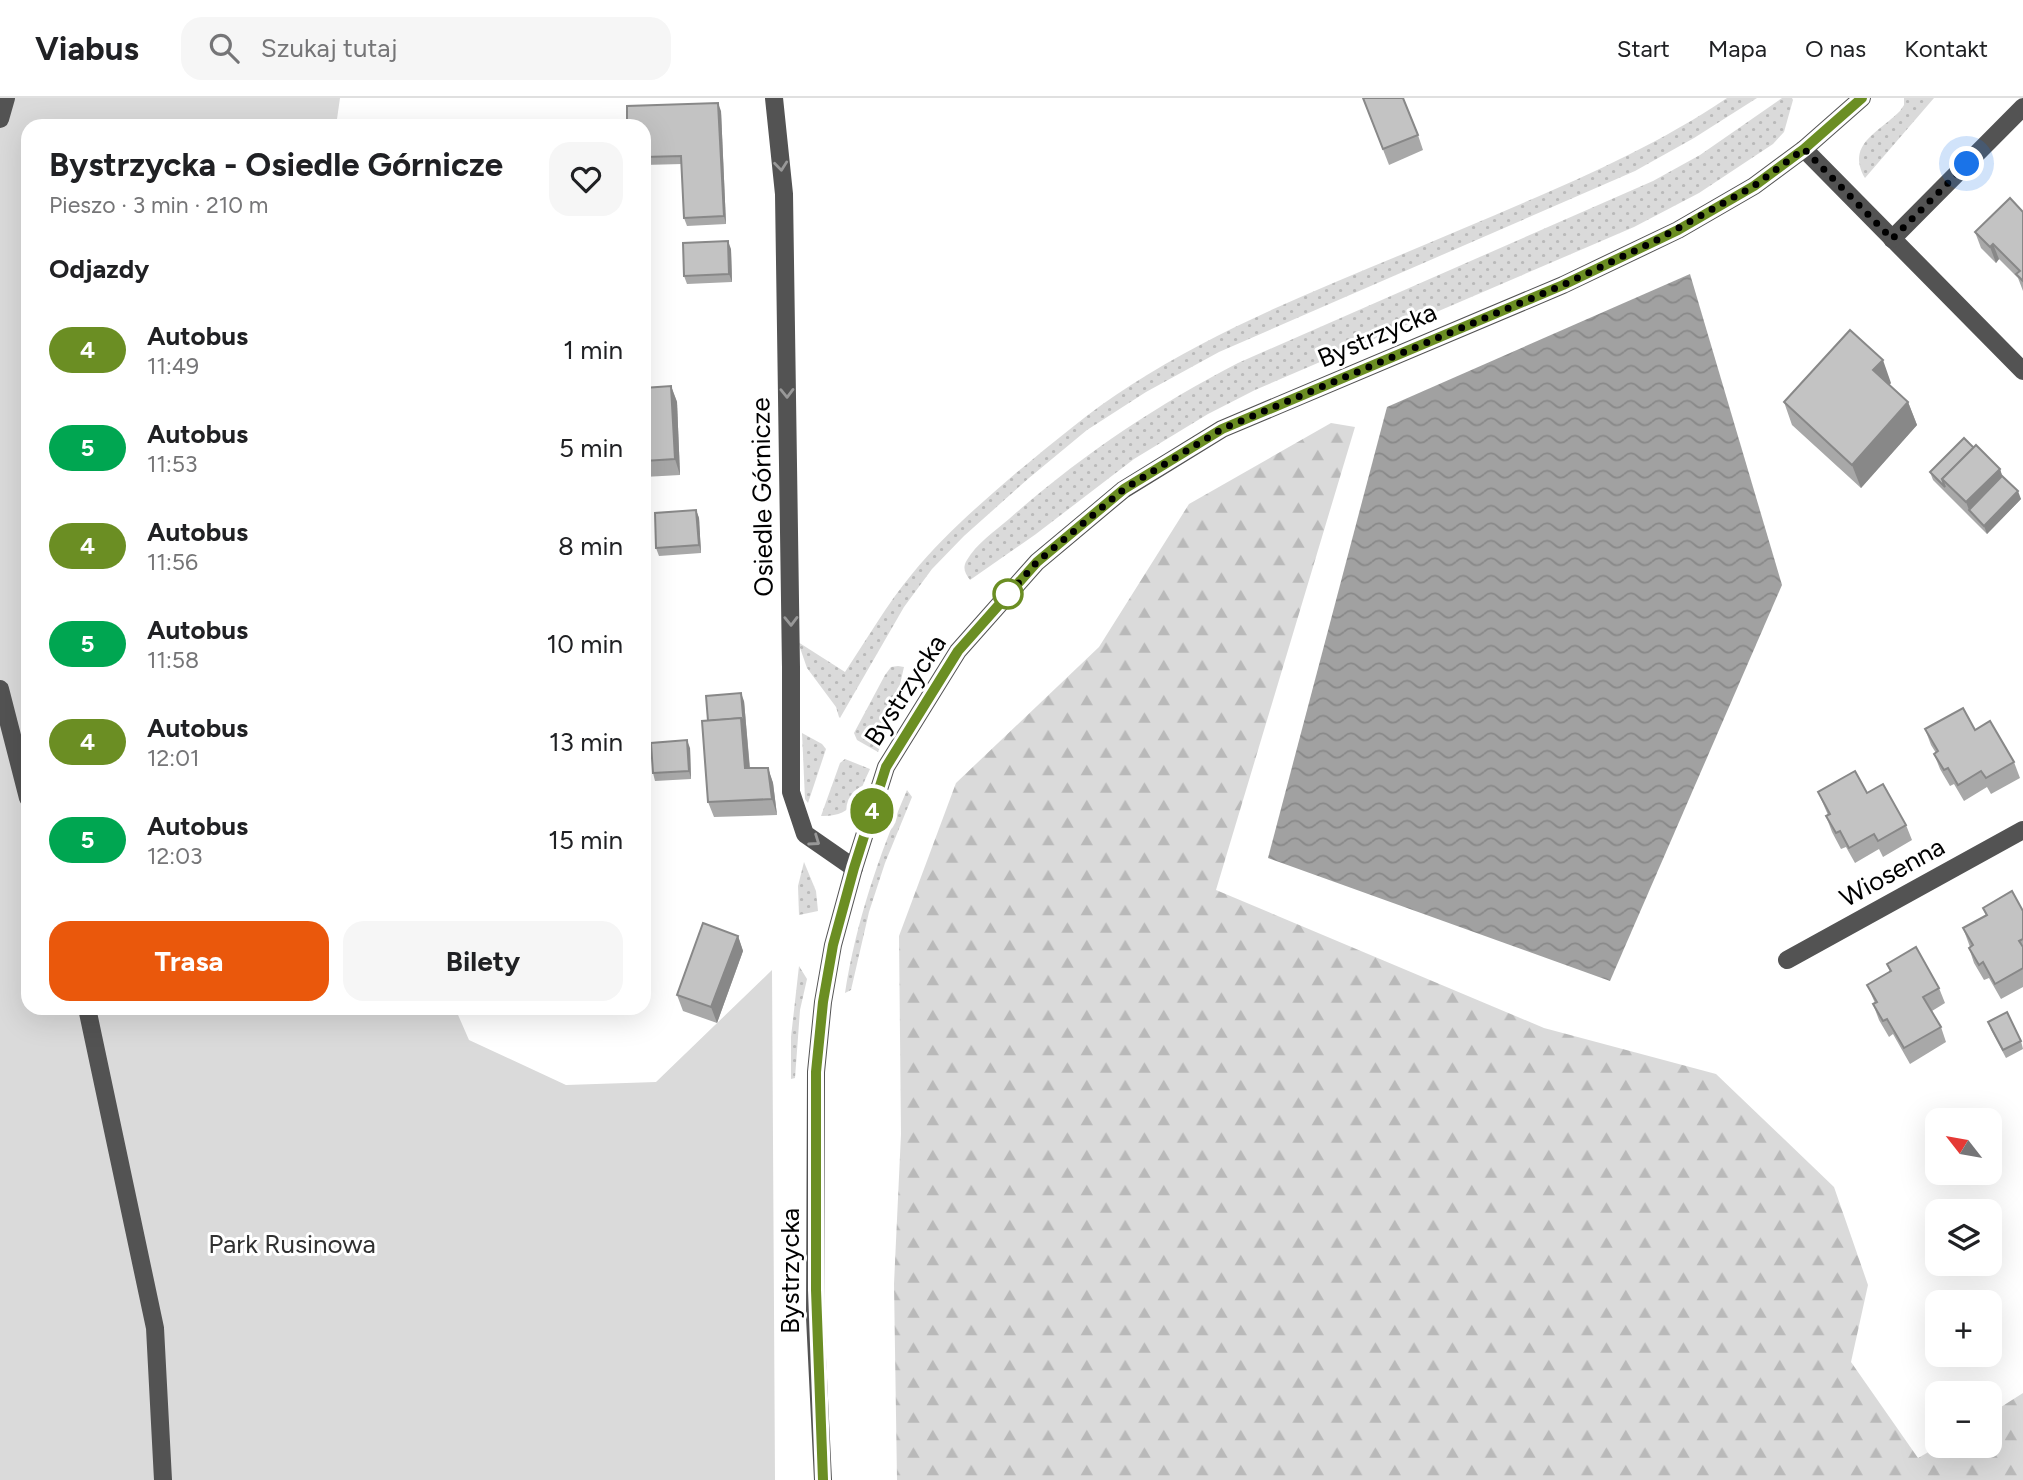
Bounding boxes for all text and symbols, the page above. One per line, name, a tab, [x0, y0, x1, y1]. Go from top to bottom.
search box	[181, 17, 671, 80]
text: Viabus	[35, 29, 139, 68]
icon: search	[205, 29, 243, 67]
text: Szukaj tutaj	[261, 32, 397, 64]
text: Start	[1617, 34, 1670, 63]
text: Mapa	[1708, 34, 1767, 63]
text: O nas	[1805, 34, 1866, 63]
text: Kontakt	[1904, 34, 1988, 63]
button: heart	[549, 142, 623, 216]
text: Bystrzycka - Osiedle Górnicze	[49, 145, 503, 184]
your location	[1949, 146, 1984, 181]
one-way arrow	[773, 161, 788, 172]
text: Pieszo · 3 min · 210 m	[49, 191, 268, 219]
text: Odjazdy	[49, 253, 149, 285]
street label: Bystrzycka	[1313, 296, 1441, 374]
text: Autobus	[147, 320, 248, 352]
text: 1 min	[563, 334, 623, 366]
text: 4	[80, 335, 95, 364]
text: 11:49	[147, 352, 199, 380]
one-way arrow	[779, 388, 795, 399]
street label: Osiedle Górnicze	[744, 397, 780, 597]
text: Autobus	[147, 418, 248, 450]
text: 5 min	[559, 432, 623, 464]
text: 5	[81, 433, 94, 462]
text: 11:53	[147, 450, 198, 478]
text: Autobus	[147, 516, 248, 548]
text: 8 min	[558, 530, 623, 562]
text: 4	[80, 531, 95, 560]
text: 11:56	[147, 548, 198, 576]
unlabelled marker	[993, 579, 1023, 609]
text: Autobus	[147, 614, 248, 646]
one-way arrow	[783, 615, 798, 626]
text: 10 min	[547, 628, 623, 660]
street label: Bystrzycka	[857, 628, 953, 752]
text: 5	[81, 629, 94, 658]
text: 11:58	[147, 646, 199, 674]
text: Autobus	[147, 712, 248, 744]
text: 13 min	[549, 726, 623, 758]
text: 4	[80, 727, 95, 756]
text: 12:01	[147, 744, 199, 772]
line badge: 4	[849, 788, 895, 834]
text: 4	[864, 796, 880, 825]
text: Autobus	[147, 810, 248, 842]
text: 15 min	[548, 824, 623, 856]
text: 5	[81, 825, 94, 854]
street label: Wiosenna	[1834, 830, 1950, 914]
one-way arrow	[807, 833, 820, 845]
text: 12:03	[147, 842, 202, 870]
button: Trasa	[49, 921, 329, 1001]
button: Bilety	[343, 921, 623, 1001]
north arrow	[1925, 1108, 2002, 1185]
map controls	[1925, 1108, 2002, 1458]
button: layers	[1925, 1199, 2002, 1276]
street label: Bystrzycka	[774, 1208, 806, 1334]
park label: Park Rusinowa	[208, 1228, 376, 1260]
button: +	[1925, 1290, 2002, 1367]
button: −	[1925, 1381, 2002, 1458]

